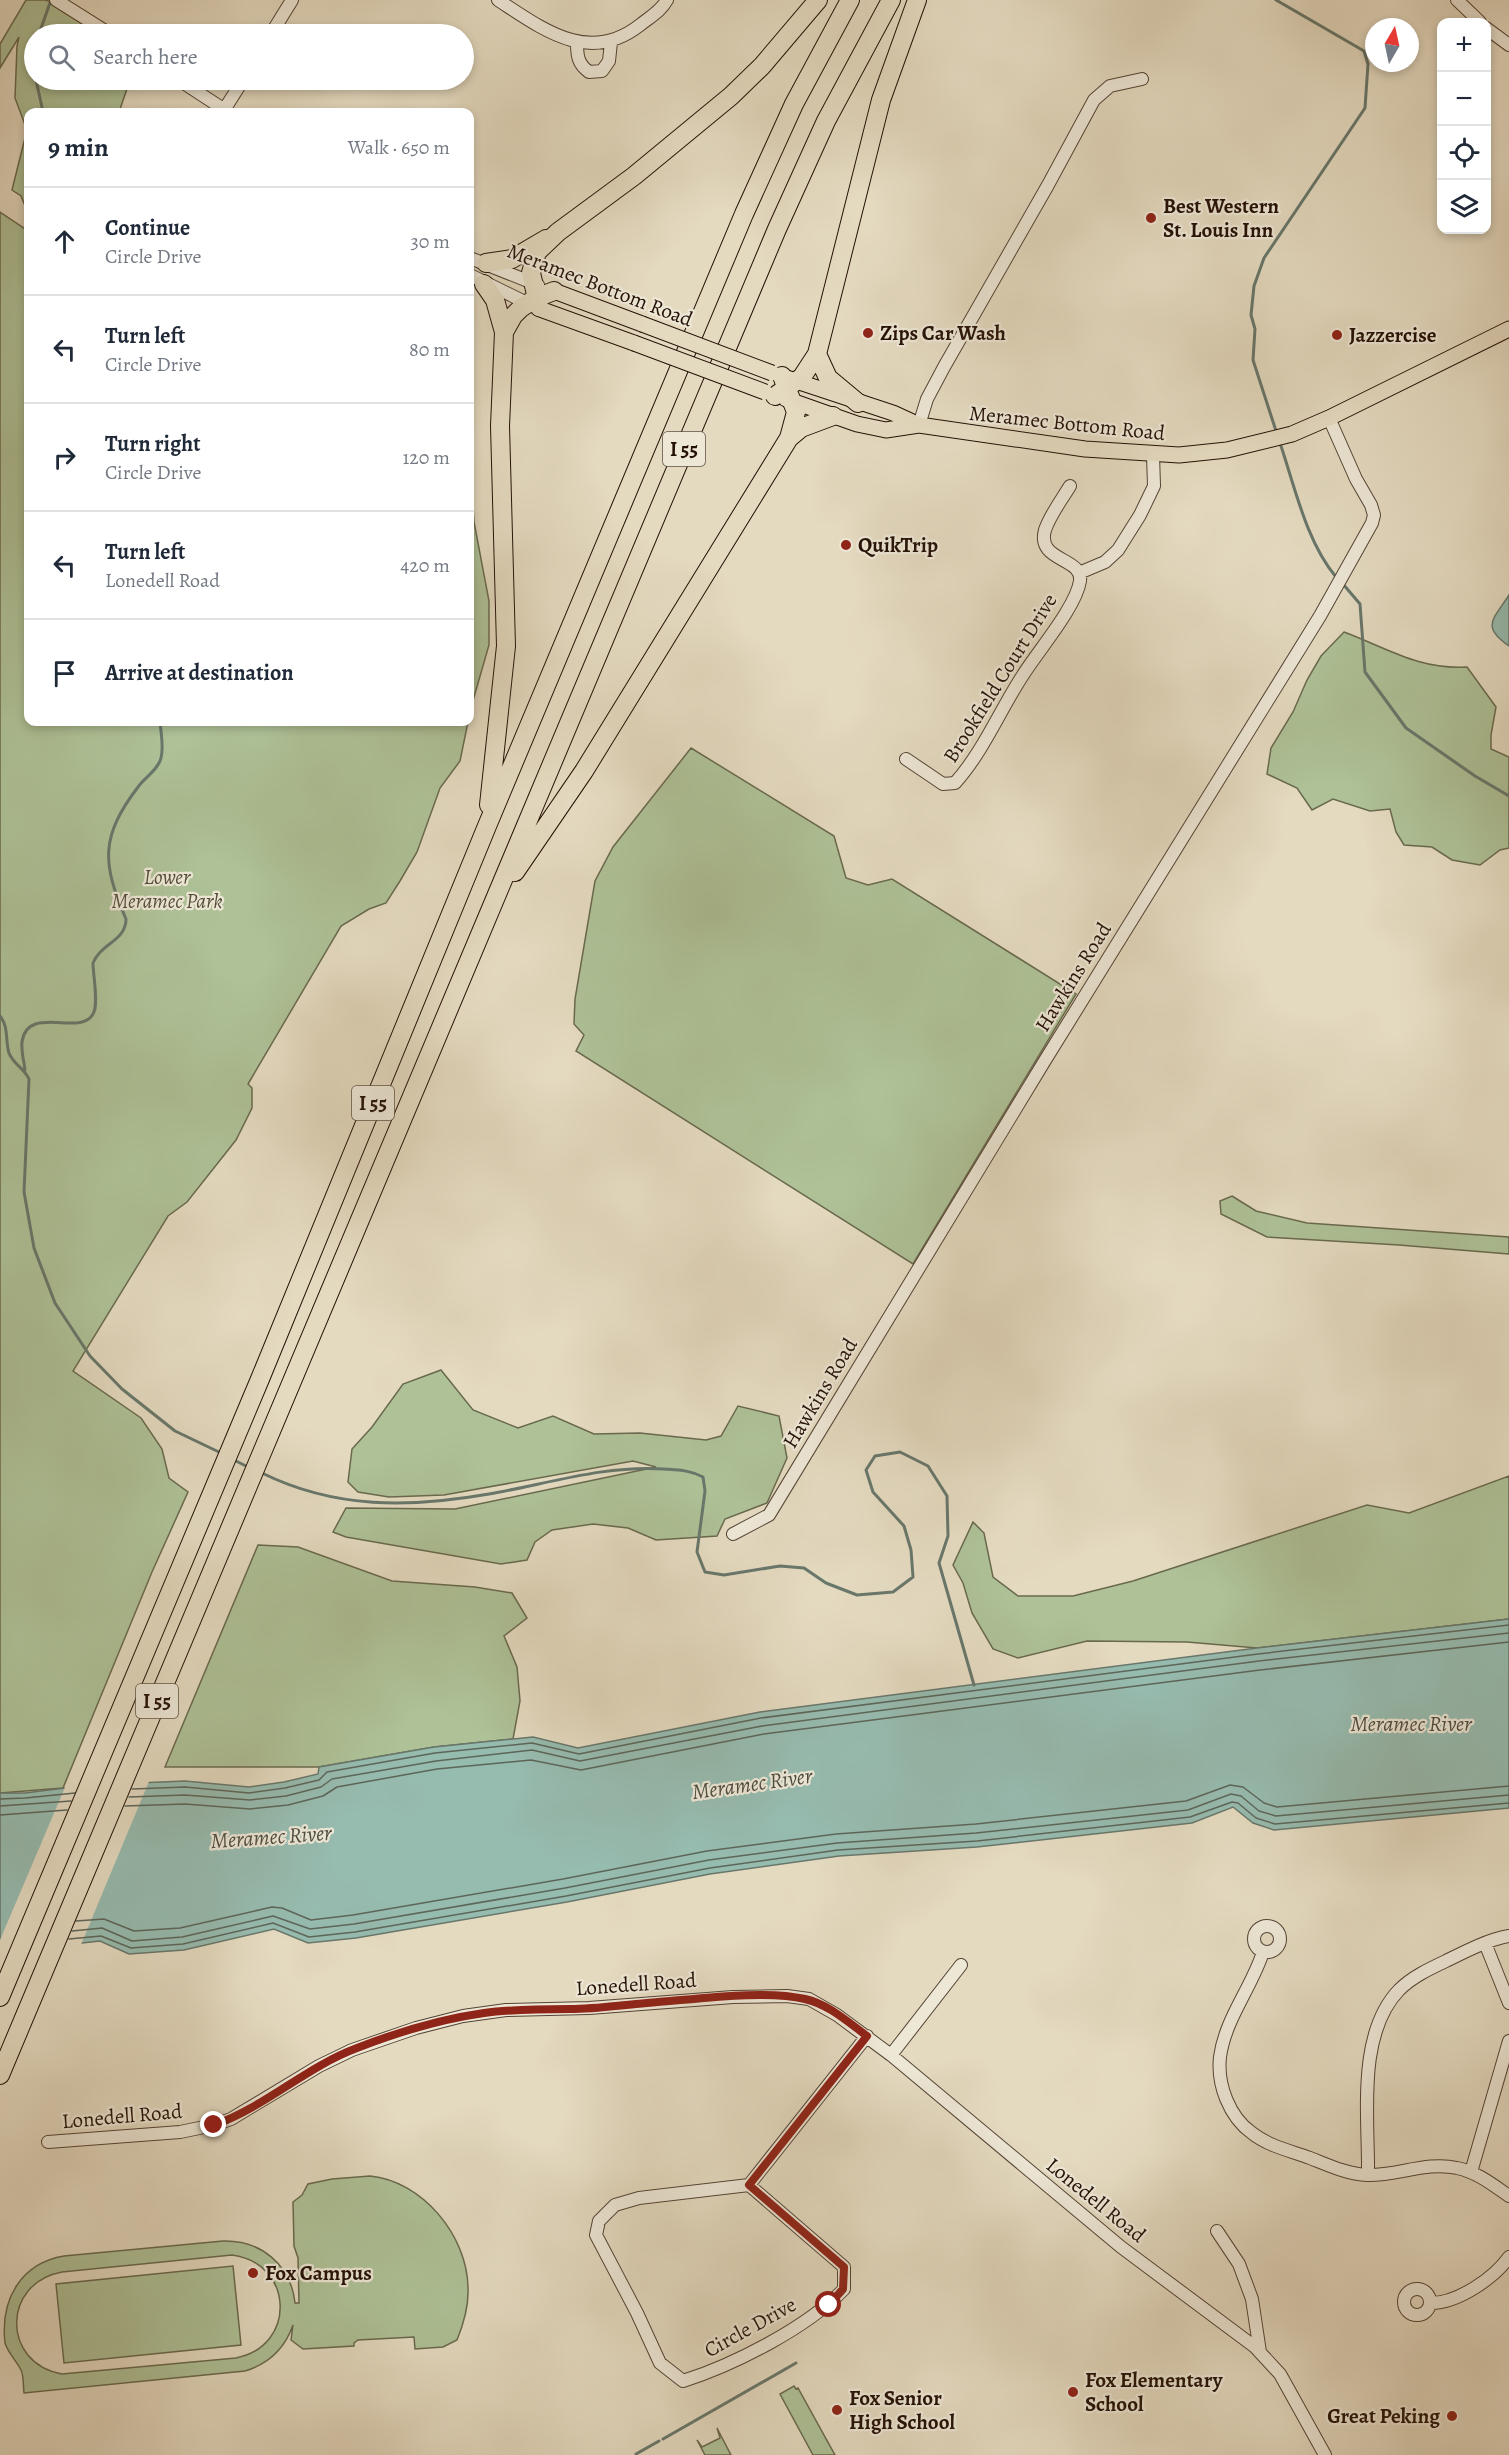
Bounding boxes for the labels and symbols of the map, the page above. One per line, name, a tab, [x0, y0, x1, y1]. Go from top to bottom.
north arrow	[1365, 18, 1419, 72]
place label: Best Western St. Louis Inn	[1163, 192, 1279, 244]
marker: Best Western St. Louis Inn	[1144, 211, 1158, 225]
street label: Meramec Bottom Road	[503, 237, 698, 334]
place label: Zips Car Wash	[880, 319, 1006, 347]
place label: Jazzercise	[1349, 321, 1437, 349]
marker: Zips Car Wash	[861, 326, 875, 340]
marker: Jazzercise	[1330, 328, 1344, 342]
street label: Meramec Bottom Road	[968, 399, 1167, 447]
road number: I 55	[663, 432, 705, 466]
place label: QuikTrip	[858, 531, 938, 559]
marker: QuikTrip	[839, 538, 853, 552]
street label: Brookfield Court Drive	[937, 588, 1063, 768]
park label: Lower Meramec Park	[111, 863, 223, 915]
street label: Hawkins Road	[1028, 916, 1118, 1037]
road number: I 55	[352, 1086, 394, 1120]
street label: Hawkins Road	[776, 1332, 864, 1453]
road number: I 55	[136, 1684, 178, 1718]
water label: Meramec River	[1350, 1709, 1473, 1739]
water label: Meramec River	[690, 1761, 815, 1807]
water label: Meramec River	[210, 1818, 334, 1856]
street label: Lonedell Road	[575, 1966, 698, 2002]
street label: Lonedell Road	[61, 2097, 184, 2135]
route end	[200, 2111, 226, 2137]
street label: Lonedell Road	[1040, 2151, 1152, 2249]
place label: Fox Campus	[265, 2259, 372, 2287]
marker: Fox Campus	[246, 2266, 260, 2280]
street label: Circle Drive	[699, 2290, 801, 2364]
route start	[815, 2291, 841, 2317]
place label: Fox Elementary School	[1085, 2366, 1224, 2418]
place label: Fox Senior High School	[849, 2384, 955, 2436]
marker: Fox Elementary School	[1066, 2385, 1080, 2399]
place label: Great Peking	[1327, 2402, 1440, 2430]
marker: Fox Senior High School	[830, 2403, 844, 2417]
marker: Great Peking	[1445, 2409, 1459, 2423]

